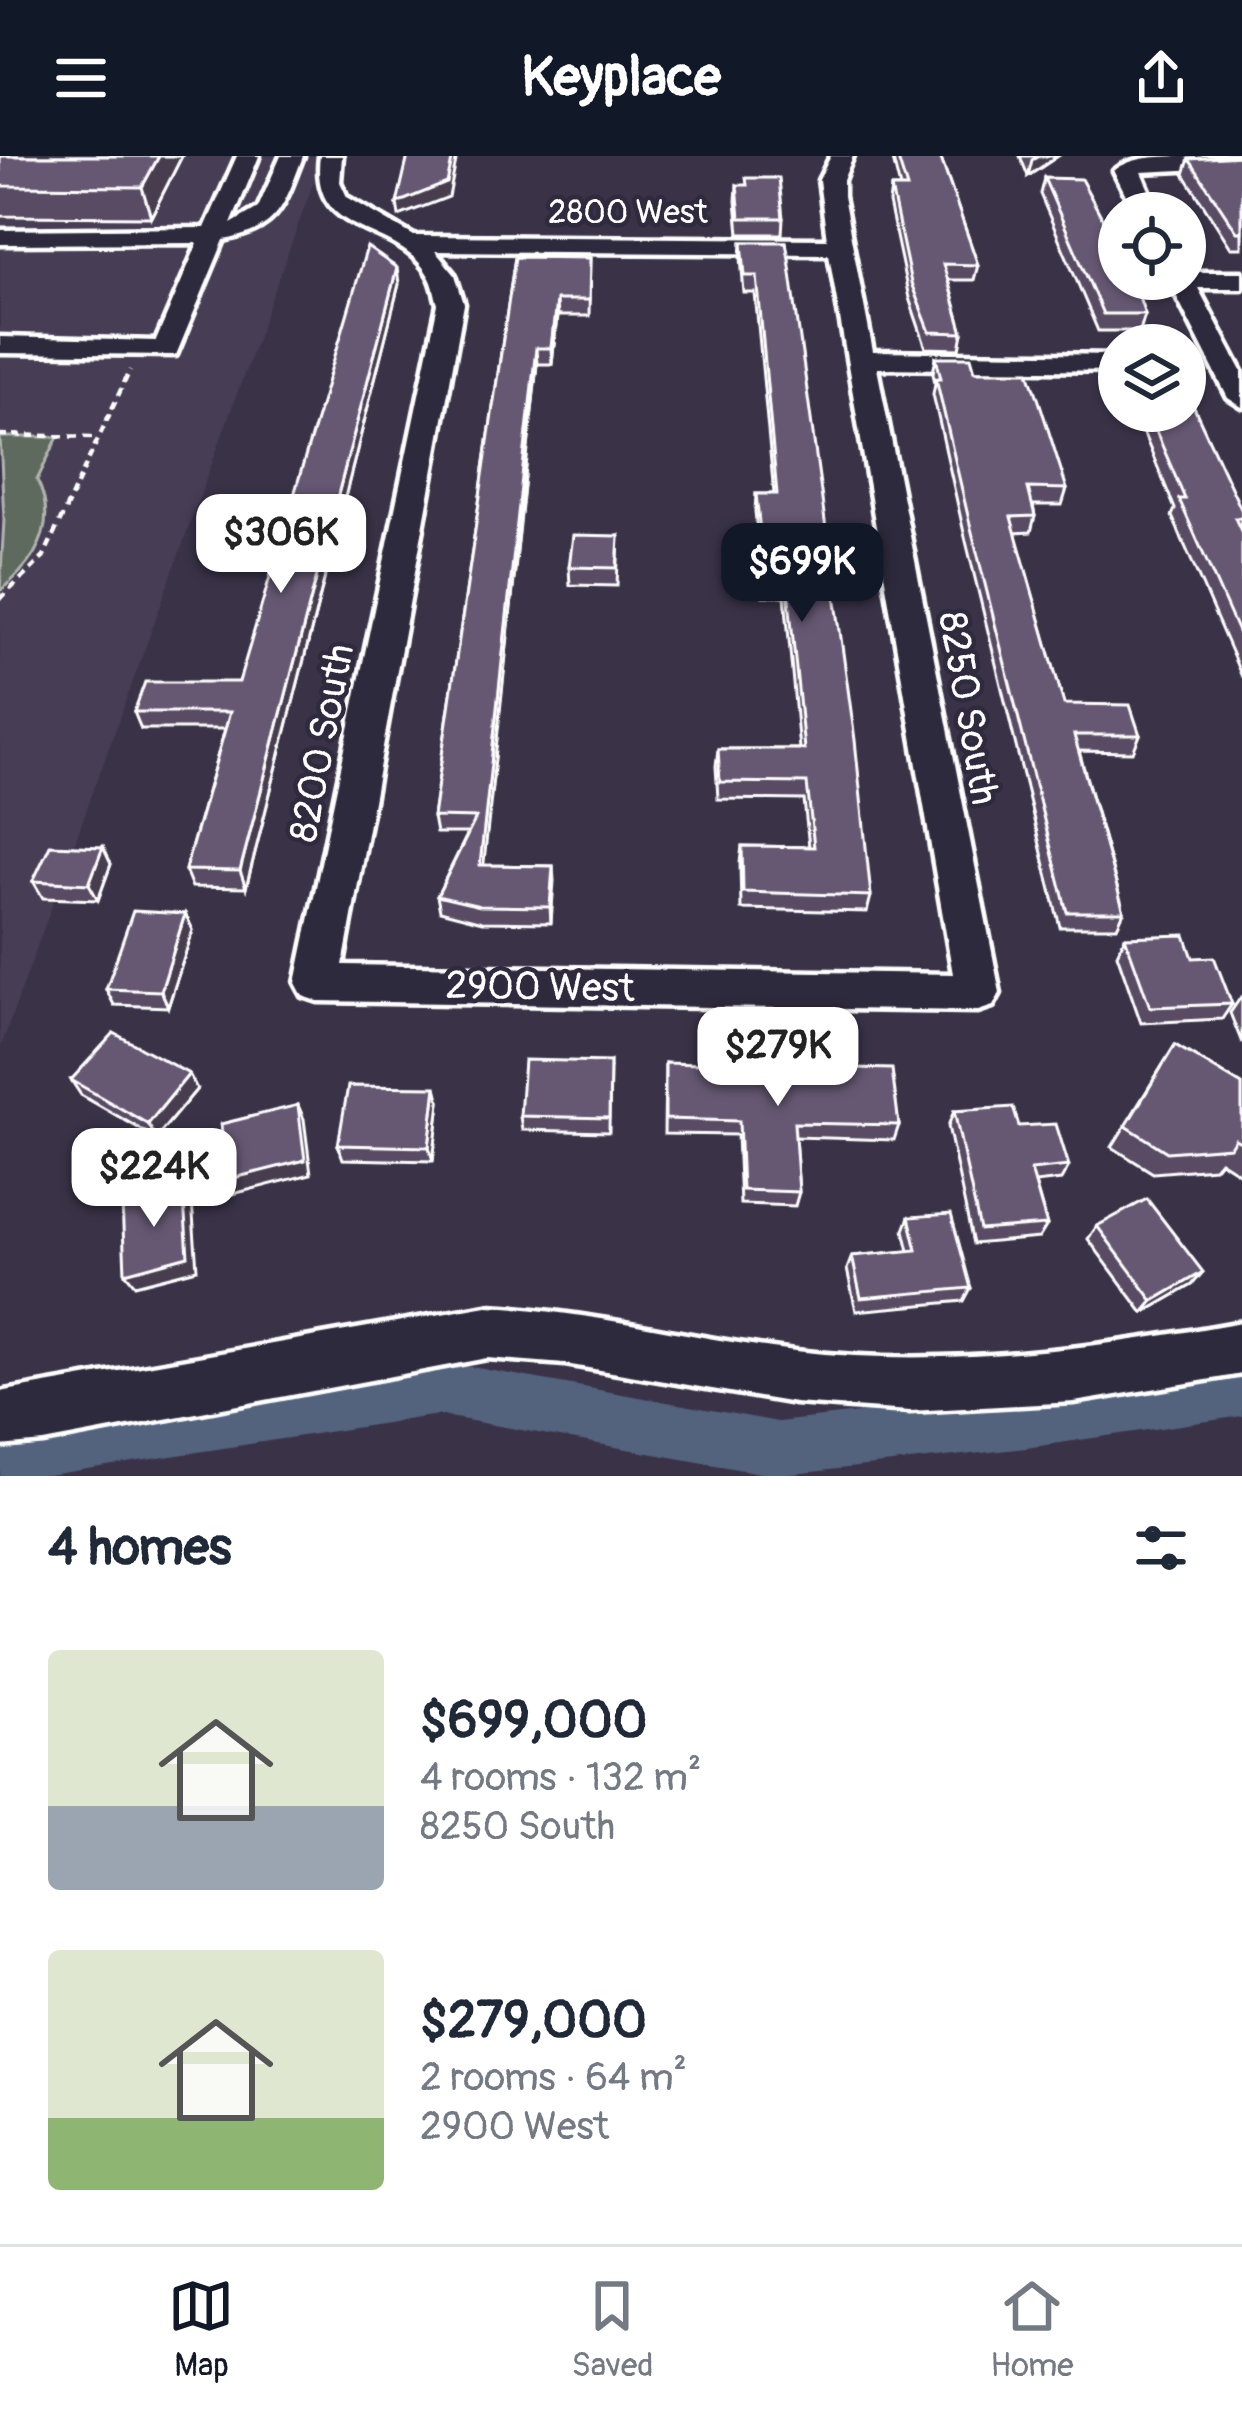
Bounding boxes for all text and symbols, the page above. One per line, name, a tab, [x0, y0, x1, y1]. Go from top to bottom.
text: Keyplace	[521, 44, 721, 112]
icon: menu	[48, 45, 114, 111]
icon: share	[1128, 45, 1194, 111]
street label: 2800 West	[548, 192, 709, 233]
map controls	[1098, 192, 1206, 432]
button: locate	[1098, 192, 1206, 300]
button: layers	[1098, 324, 1206, 432]
pin: $306K	[197, 494, 365, 596]
text: $306K	[223, 508, 339, 557]
pin: $699K	[718, 523, 886, 625]
text: $699K	[748, 537, 856, 586]
street label: 8250 South	[927, 608, 1009, 808]
street label: 8200 South	[279, 640, 365, 846]
street label: 2900 West	[445, 961, 635, 1013]
pin: $279K	[694, 1007, 862, 1109]
text: $279K	[724, 1021, 832, 1070]
pin: $224K	[70, 1128, 238, 1230]
text: $224K	[99, 1142, 209, 1191]
icon: filters	[1128, 1515, 1194, 1581]
text: 4 homes	[48, 1516, 232, 1580]
text: $699,000	[420, 1689, 647, 1753]
icon: home	[144, 1698, 288, 1842]
text: 4 rooms · 132 m²	[420, 1753, 701, 1802]
text: 8250 South	[420, 1802, 615, 1851]
text: $279,000	[420, 1989, 647, 2053]
icon: home	[144, 1998, 288, 2142]
text: 2 rooms · 64 m²	[420, 2053, 687, 2102]
text: 2900 West	[420, 2102, 609, 2151]
tab: Map	[168, 2273, 234, 2386]
tab: Saved	[571, 2273, 653, 2386]
tab: Home	[990, 2273, 1074, 2386]

